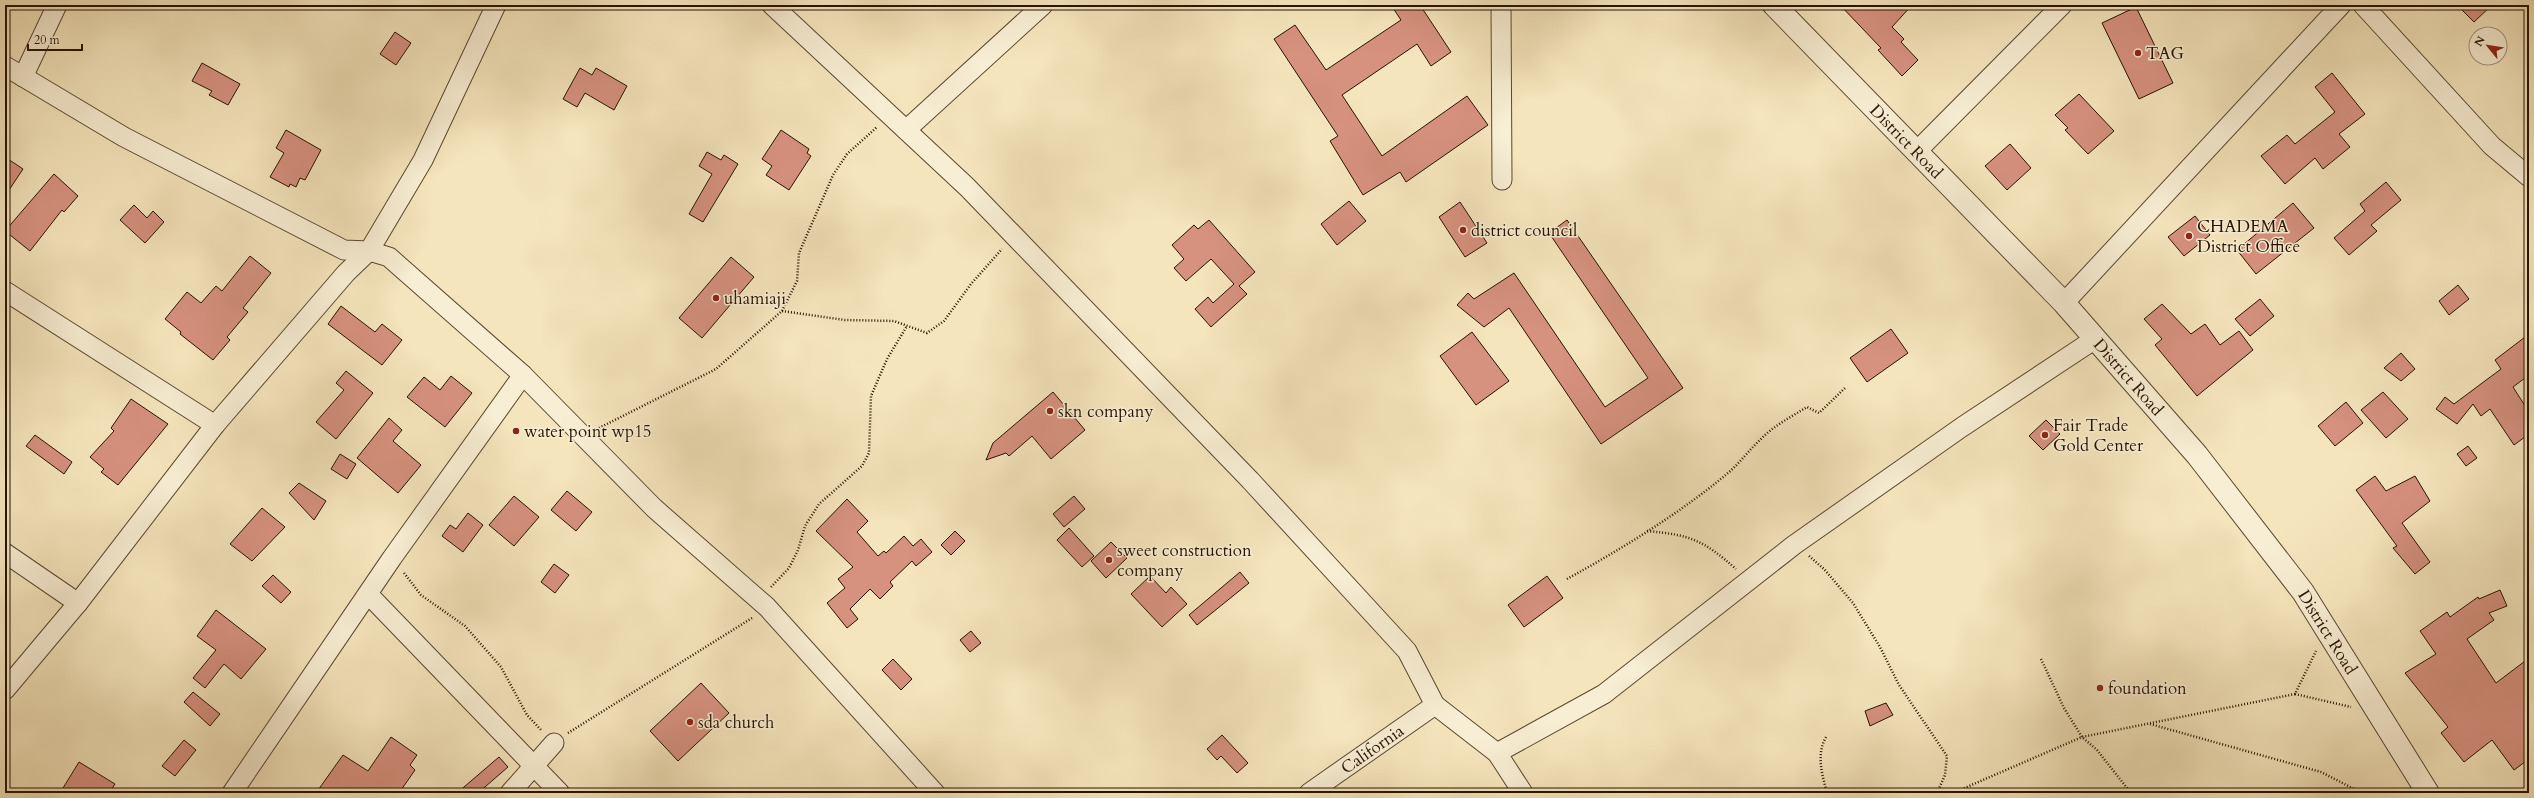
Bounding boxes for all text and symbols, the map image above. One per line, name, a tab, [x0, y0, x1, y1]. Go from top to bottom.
scale bar	[28, 26, 82, 52]
north arrow	[2468, 26, 2508, 66]
text: 20 m	[34, 32, 61, 48]
text: N	[2471, 33, 2489, 49]
place label: TAG	[2146, 42, 2185, 65]
marker: TAG	[2133, 48, 2143, 58]
street label: District Road	[1865, 99, 1948, 184]
place label: CHADEMA District Office	[2197, 215, 2300, 258]
place label: district council	[1471, 219, 1578, 242]
marker: district council	[1458, 225, 1468, 235]
marker: CHADEMA District Office	[2184, 231, 2194, 241]
place label: uhamiaji	[724, 287, 786, 310]
marker: uhamiaji	[711, 293, 721, 303]
street label: District Road	[2088, 333, 2169, 420]
place label: skn company	[1058, 400, 1153, 423]
marker: skn company	[1045, 406, 1055, 416]
place label: Fair Trade Gold Center	[2053, 414, 2144, 457]
place label: water point wp15	[524, 420, 652, 443]
marker: water point wp15	[511, 426, 521, 436]
marker: Fair Trade Gold Center	[2040, 430, 2050, 440]
place label: sweet construction company	[1117, 539, 1252, 582]
marker: sweet construction company	[1104, 555, 1114, 565]
street label: District Road	[2293, 585, 2363, 679]
place label: foundation	[2108, 677, 2187, 700]
marker: foundation	[2095, 683, 2105, 693]
place label: sda church	[698, 711, 775, 734]
marker: sda church	[685, 717, 695, 727]
street label: California	[1336, 719, 1409, 779]

